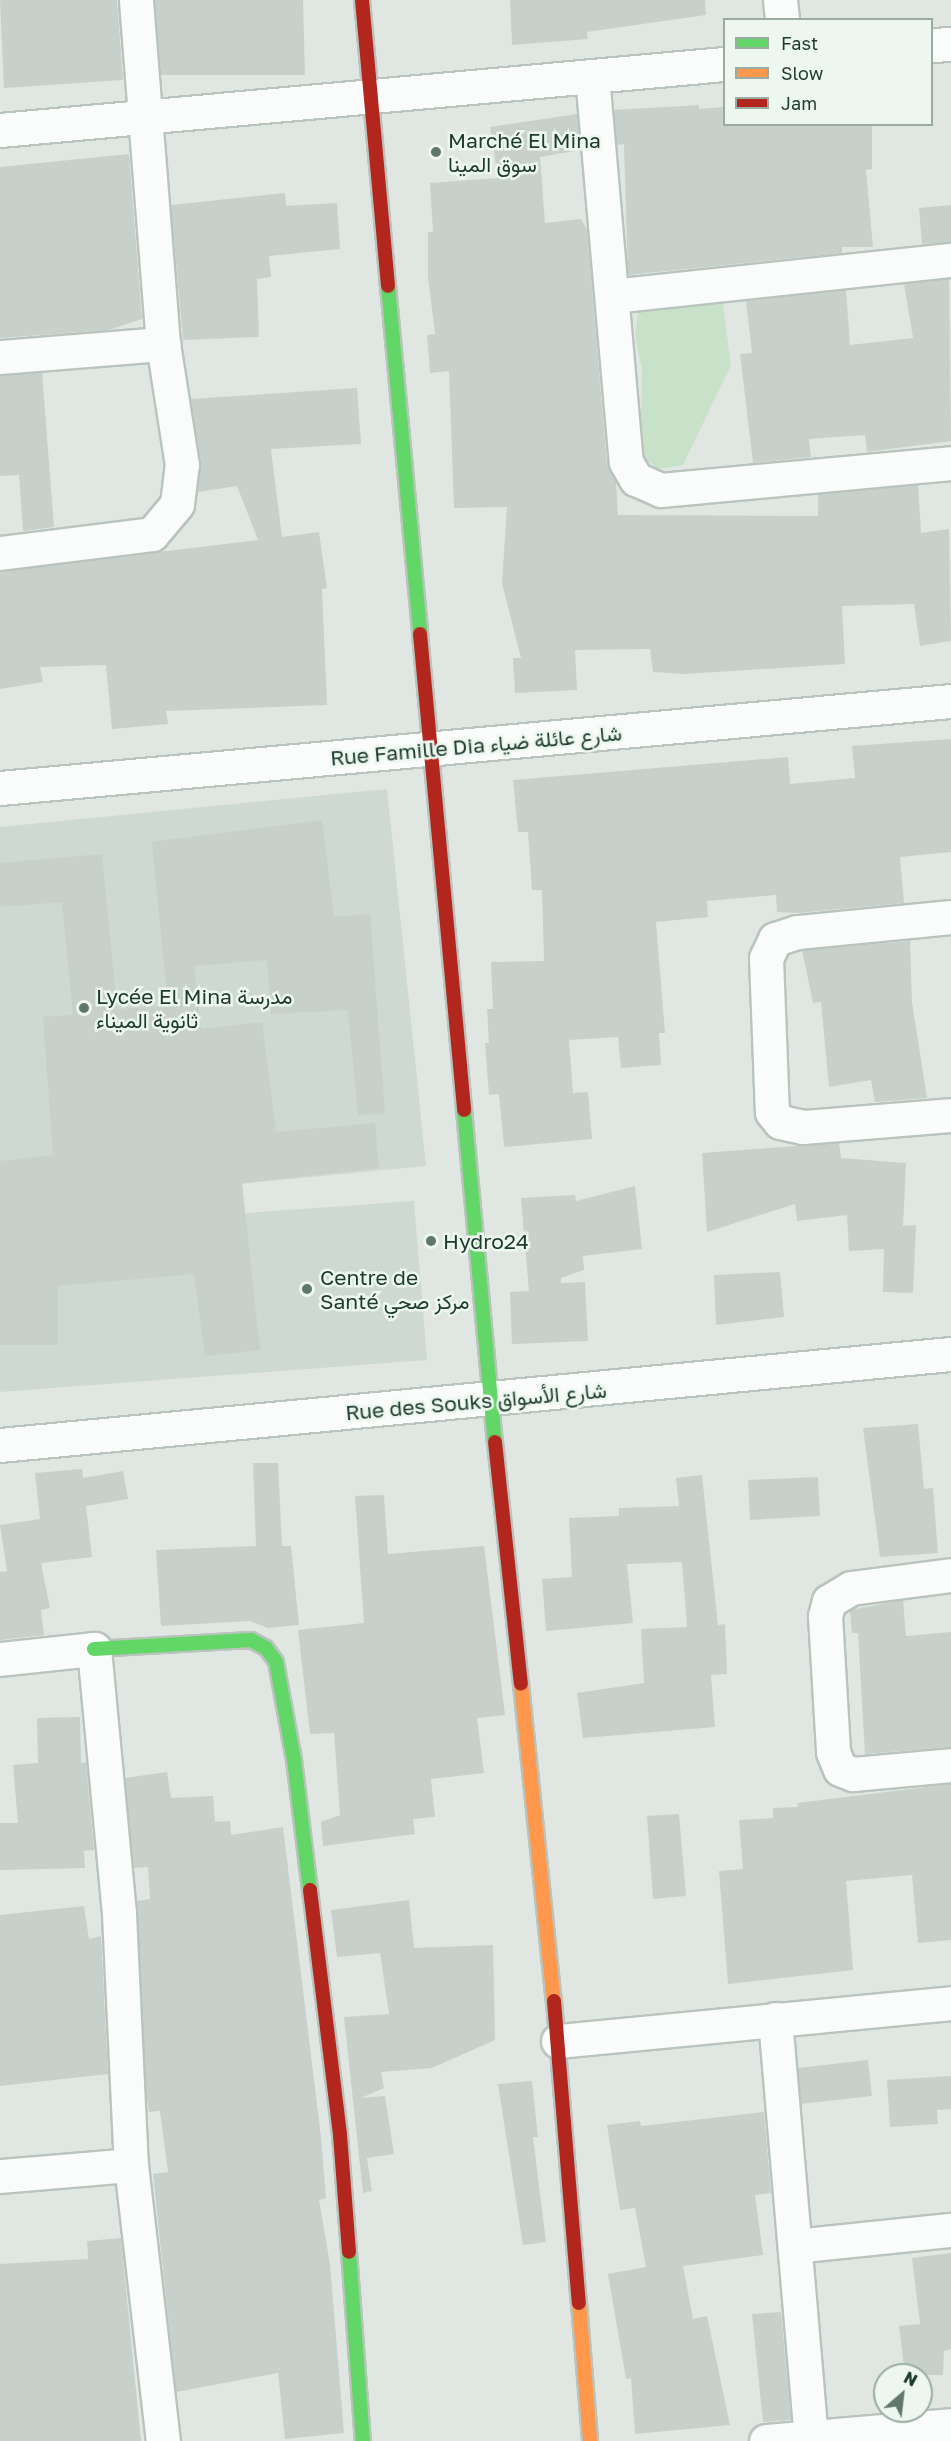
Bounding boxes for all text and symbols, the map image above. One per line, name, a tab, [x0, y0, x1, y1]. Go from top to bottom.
legend	[723, 18, 933, 126]
text: Fast	[781, 32, 818, 54]
text: Slow	[781, 62, 823, 84]
text: Jam	[781, 92, 817, 114]
place label: Marché El Mina سوق المينا	[448, 127, 601, 177]
marker: Marché El Mina سوق المينا	[429, 145, 443, 159]
street label: Rue Famille Dia شارع عائلة ضياء	[329, 720, 623, 770]
place label: Lycée El Mina مدرسة ثانوية الميناء	[96, 983, 293, 1033]
marker: Lycée El Mina مدرسة ثانوية الميناء	[77, 1001, 91, 1015]
place label: Hydro24	[443, 1228, 529, 1254]
marker: Hydro24	[424, 1234, 438, 1248]
place label: Centre de Santé مركز صحي	[320, 1264, 469, 1314]
marker: Centre de Santé مركز صحي	[298, 1280, 316, 1298]
street label: Rue des Souks شارع الأسواق	[344, 1377, 608, 1425]
north arrow	[873, 2363, 933, 2423]
text: N	[900, 2367, 921, 2391]

